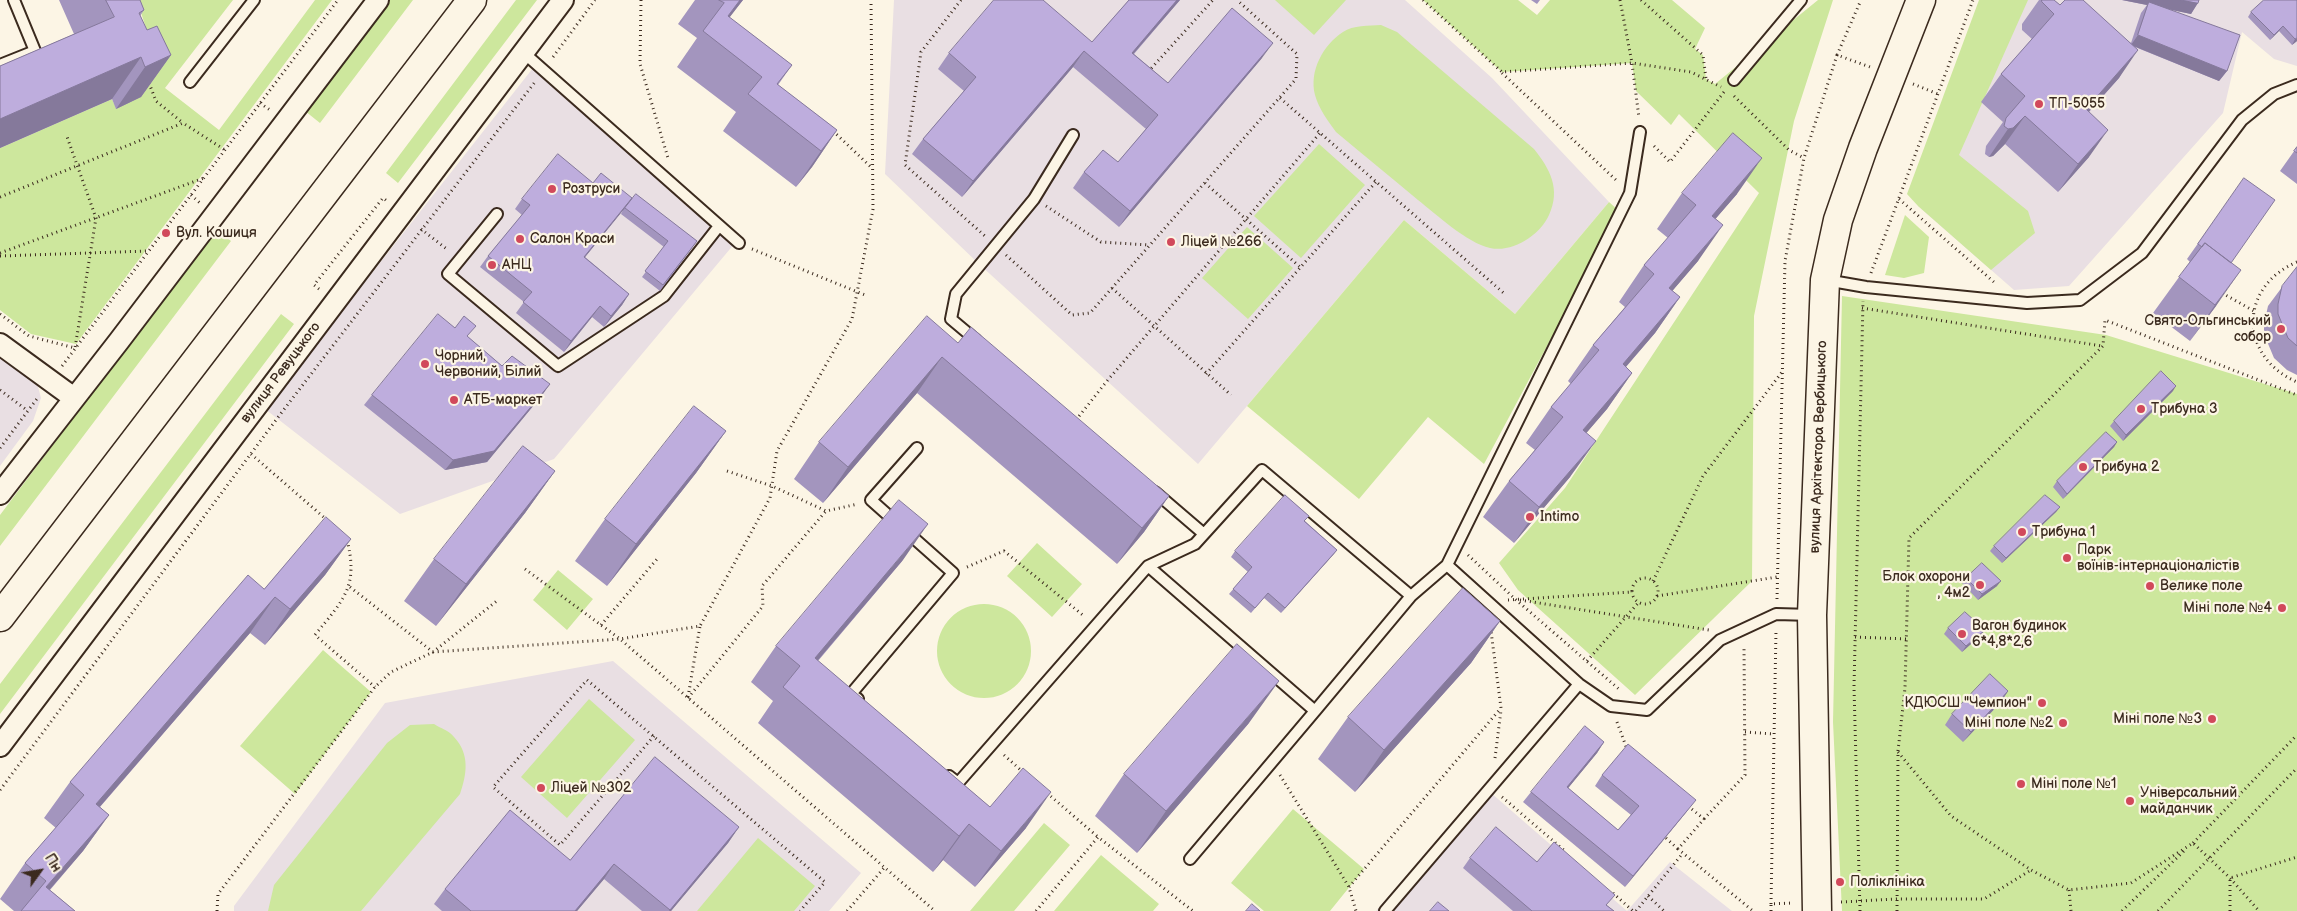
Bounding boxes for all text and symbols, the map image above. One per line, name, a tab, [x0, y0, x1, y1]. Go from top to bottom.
place label: ТП-5055	[2049, 96, 2105, 112]
marker: ТП-5055	[2033, 98, 2045, 110]
place label: Розтруси	[562, 181, 620, 197]
marker: Розтруси	[546, 183, 558, 195]
place label: Вул. Кошиця	[176, 225, 257, 241]
marker: Вул. Кошиця	[160, 227, 172, 239]
place label: Салон Краси	[530, 231, 615, 247]
marker: Салон Краси	[514, 233, 526, 245]
place label: Ліцей №266	[1181, 234, 1262, 250]
marker: Ліцей №266	[1165, 236, 1177, 248]
place label: АНЦ	[502, 257, 532, 273]
marker: АНЦ	[486, 259, 498, 271]
place label: Свято-Ольгинський собор	[2145, 313, 2271, 346]
street label: вулиця Ревуцького	[238, 319, 324, 427]
marker: Свято-Ольгинський собор	[2275, 323, 2287, 335]
street label: вулиця Архітектора Вербицького	[1807, 340, 1831, 554]
place label: Чорний, Червоний, Білий	[435, 348, 542, 381]
marker: Чорний, Червоний, Білий	[419, 358, 431, 370]
place label: АТБ-маркет	[464, 392, 543, 408]
marker: АТБ-маркет	[448, 394, 460, 406]
place label: Трибуна 3	[2151, 401, 2218, 417]
marker: Трибуна 3	[2135, 403, 2147, 415]
place label: Трибуна 2	[2093, 459, 2159, 475]
marker: Трибуна 2	[2077, 461, 2089, 473]
place label: Intimo	[1540, 509, 1579, 525]
marker: Intimo	[1524, 511, 1536, 523]
place label: Трибуна 1	[2032, 524, 2095, 540]
marker: Трибуна 1	[2016, 526, 2028, 538]
place label: Парк воїнів-інтернаціоналістів	[2077, 542, 2239, 574]
marker: Парк воїнів-інтернаціоналістів	[2061, 552, 2073, 564]
place label: Блок охорони , 4м2	[1882, 569, 1970, 602]
place label: Велике поле	[2160, 578, 2243, 594]
marker: Блок охорони , 4м2	[1974, 579, 1986, 591]
marker: Велике поле	[2144, 580, 2156, 592]
place label: Міні поле №4	[2183, 600, 2272, 616]
marker: Міні поле №4	[2276, 602, 2288, 614]
place label: Вагон будинок 6*4,8*2,6	[1972, 618, 2066, 650]
marker: Вагон будинок 6*4,8*2,6	[1956, 628, 1968, 640]
place label: КДЮСШ "Чемпион"	[1905, 695, 2032, 711]
marker: КДЮСШ "Чемпион"	[2036, 697, 2048, 709]
place label: Міні поле №3	[2113, 711, 2202, 727]
marker: Міні поле №3	[2206, 713, 2218, 725]
place label: Міні поле №2	[1965, 715, 2053, 731]
marker: Міні поле №2	[2057, 717, 2069, 729]
place label: Міні поле №1	[2031, 776, 2117, 792]
marker: Міні поле №1	[2015, 778, 2027, 790]
place label: Ліцей №302	[551, 780, 631, 796]
marker: Ліцей №302	[535, 782, 547, 794]
place label: Універсальний майданчик	[2140, 785, 2237, 818]
marker: Універсальний майданчик	[2124, 795, 2136, 807]
north arrow	[15, 846, 65, 896]
text: Пн	[41, 850, 65, 875]
place label: Поліклініка	[1850, 874, 1925, 890]
marker: Поліклініка	[1834, 876, 1846, 888]

